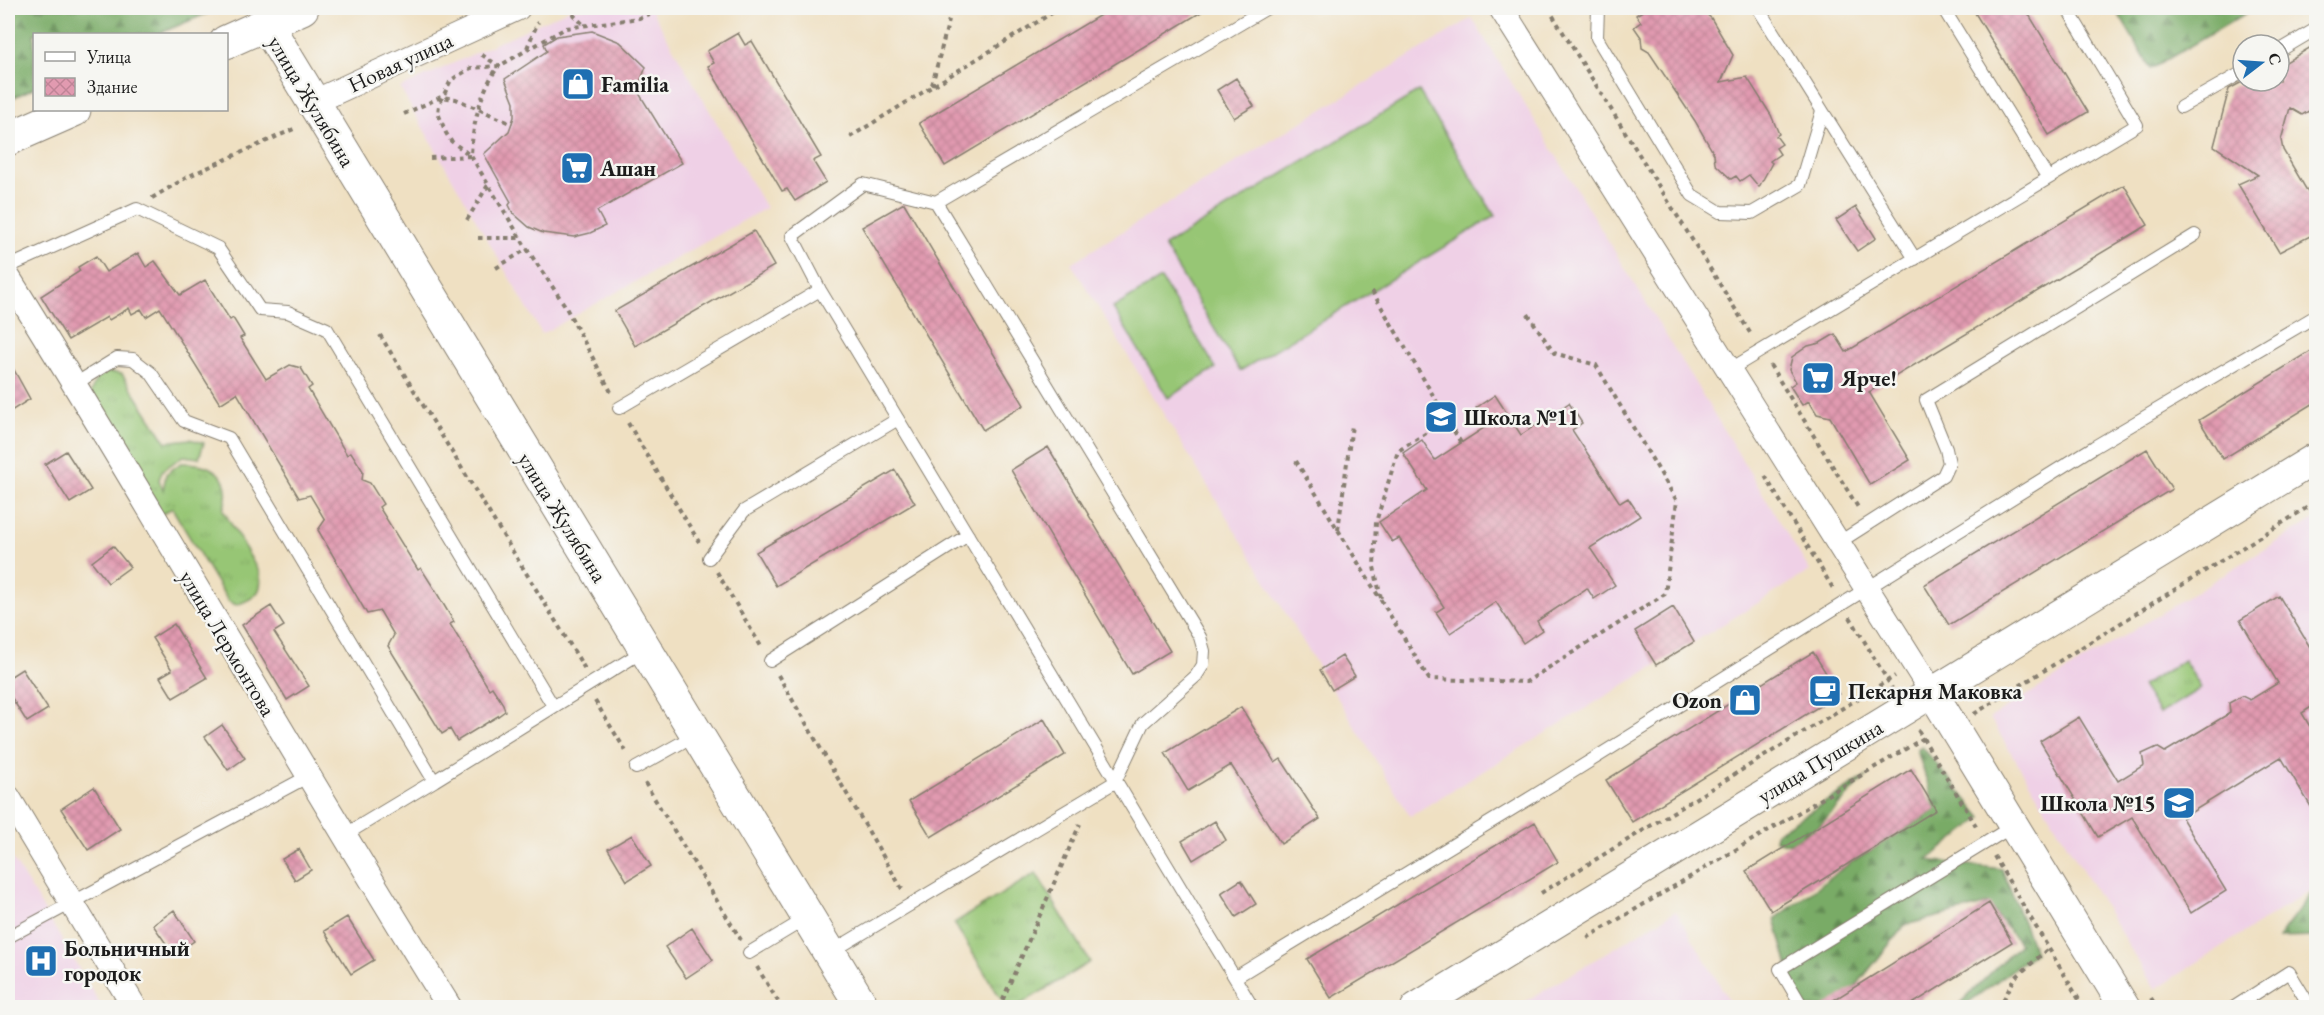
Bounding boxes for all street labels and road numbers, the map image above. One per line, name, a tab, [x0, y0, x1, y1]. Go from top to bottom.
street label: Новая улица	[343, 25, 457, 99]
street label: улица Жулябина	[261, 30, 362, 172]
street label: улица Жулябина	[511, 447, 614, 588]
street label: улица Лермонтова	[173, 565, 283, 722]
street label: улица Пушкина	[1752, 713, 1888, 810]

